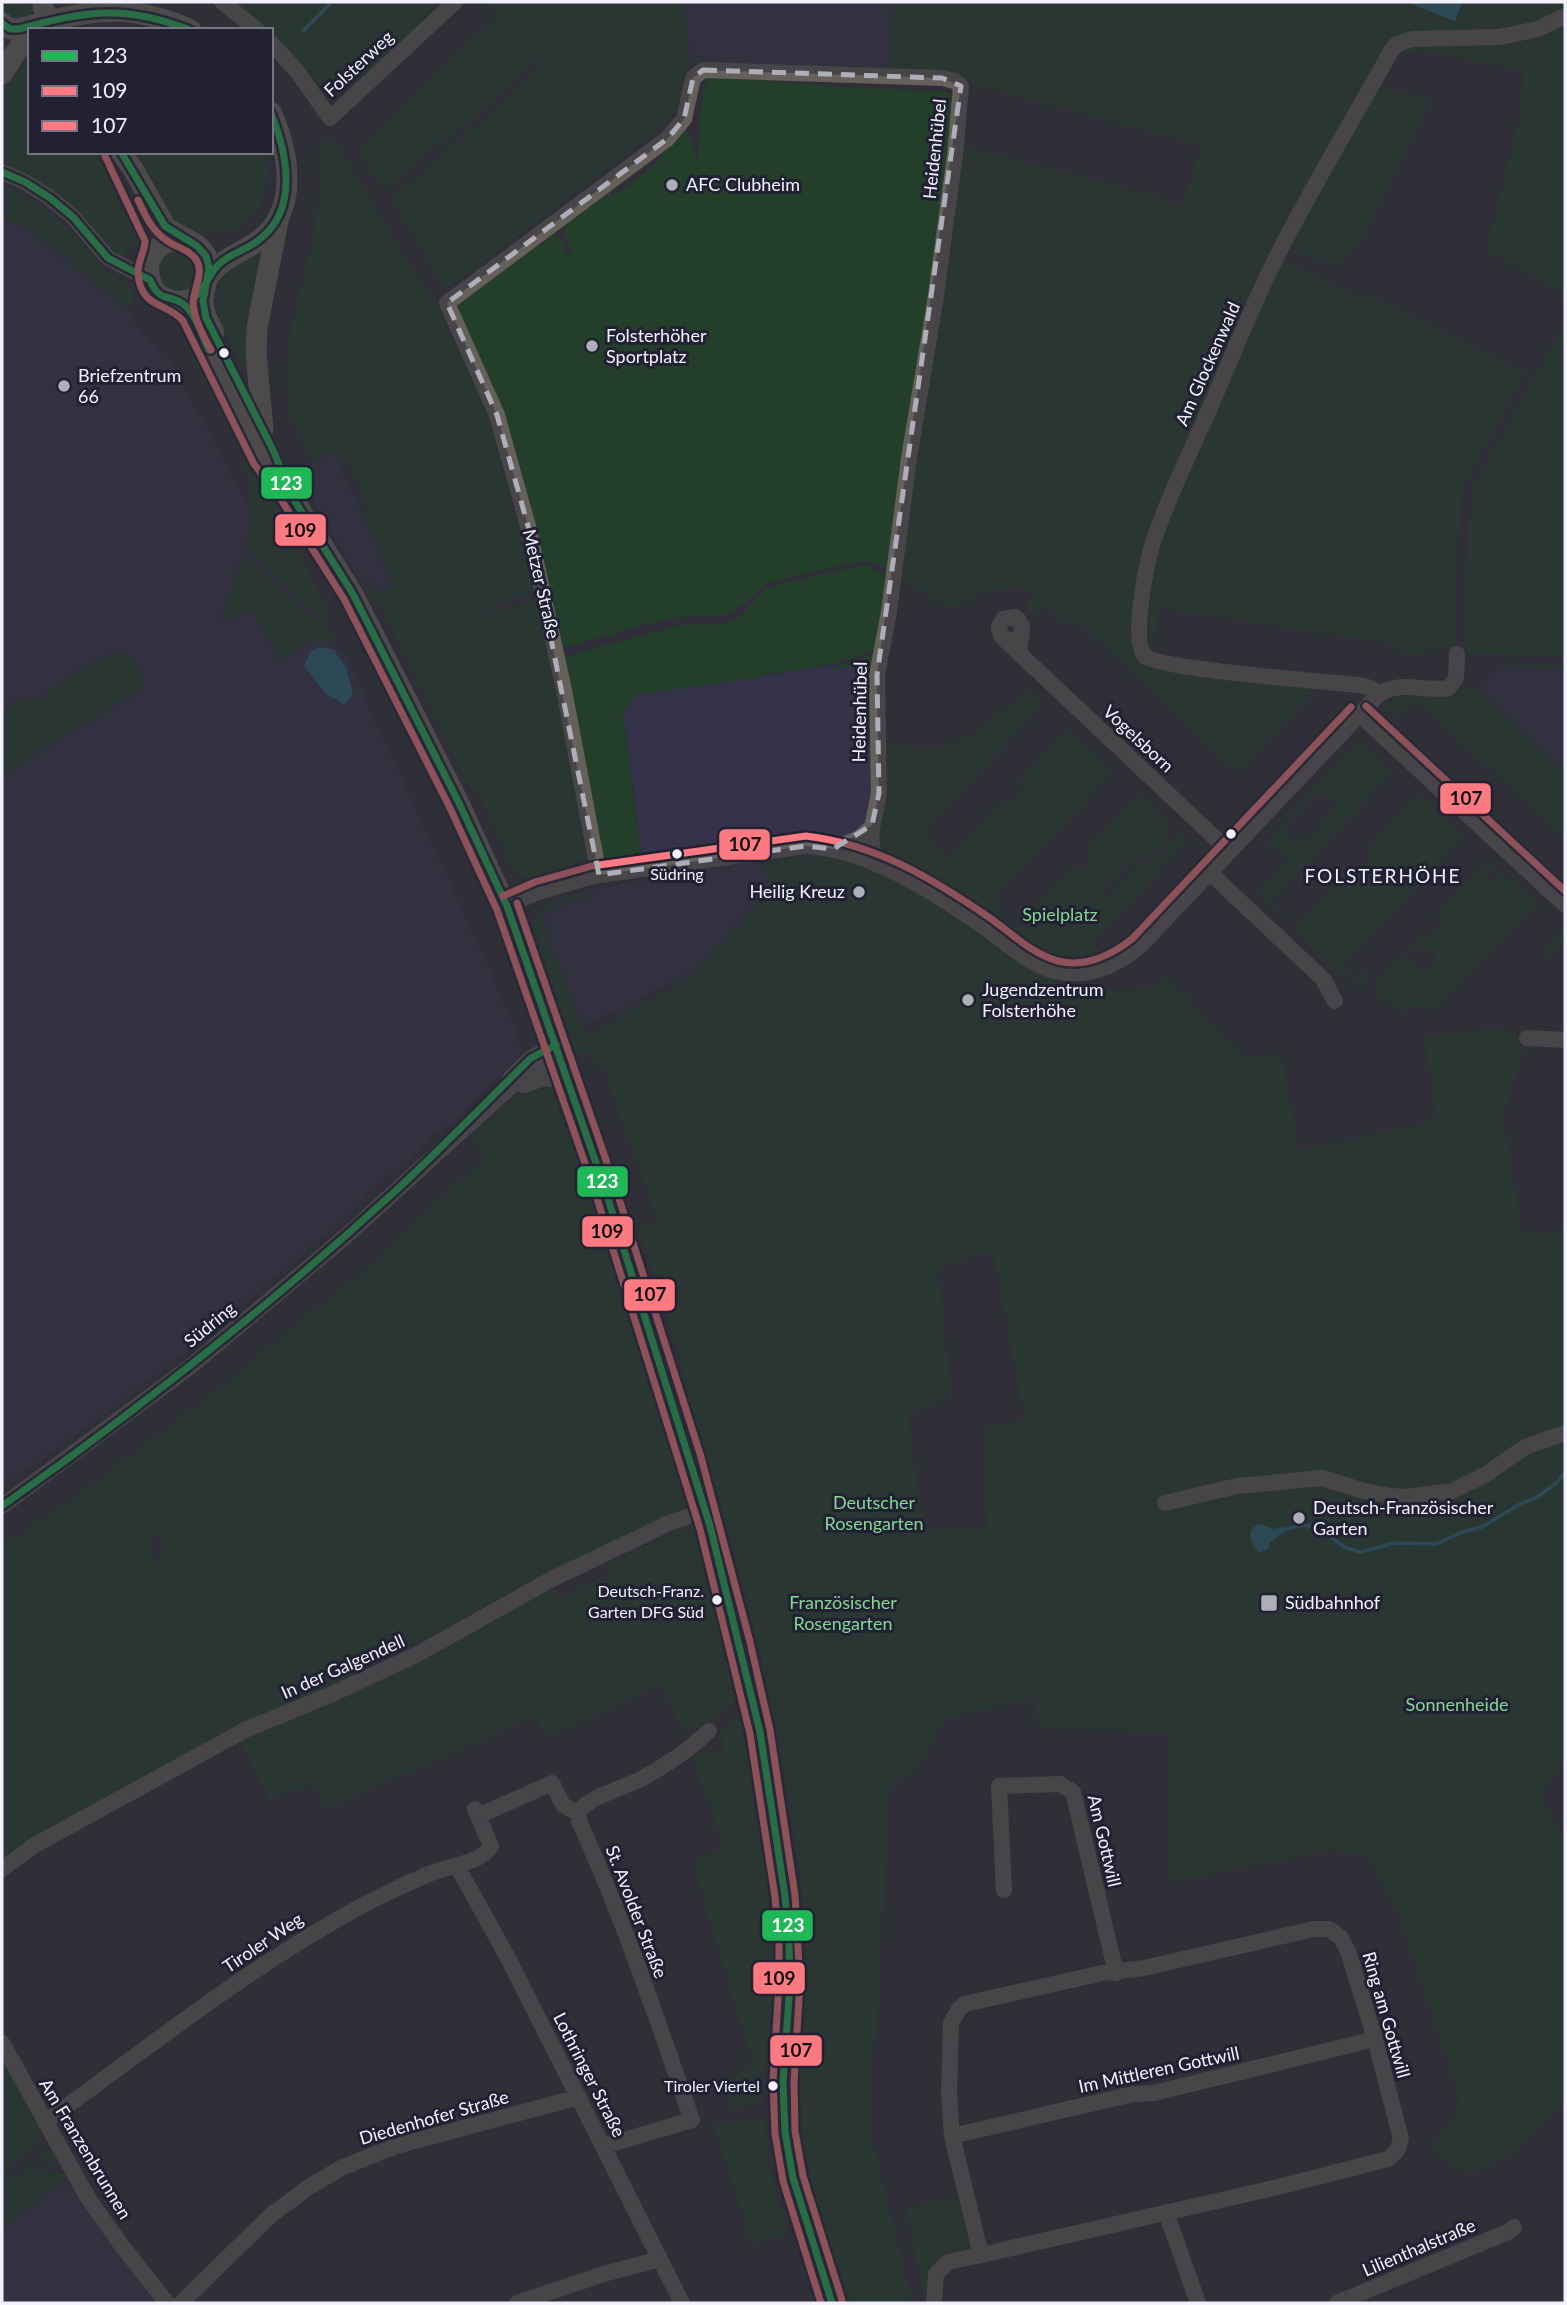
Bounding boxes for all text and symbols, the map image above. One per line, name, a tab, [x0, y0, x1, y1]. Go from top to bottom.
street label: Folsterweg	[319, 26, 398, 101]
legend	[28, 28, 273, 154]
text: 123	[91, 42, 128, 67]
text: 109	[91, 77, 128, 102]
street label: Heidenhübel	[918, 98, 950, 200]
text: 107	[91, 112, 128, 137]
place label: AFC Clubheim	[686, 173, 800, 195]
marker: AFC Clubheim	[664, 177, 680, 193]
street label: Am Glockenwald	[1170, 298, 1244, 429]
place label: Folsterhöher Sportplatz	[606, 324, 707, 367]
marker: Folsterhöher Sportplatz	[584, 338, 600, 354]
unlabelled marker	[217, 346, 231, 360]
place label: Briefzentrum 66	[78, 364, 181, 407]
marker: Briefzentrum 66	[56, 378, 72, 394]
line badge: 123	[260, 466, 313, 500]
text: 123	[269, 471, 303, 494]
line badge: 109	[274, 513, 327, 547]
text: 109	[283, 518, 317, 541]
street label: Metzer Straße	[519, 527, 565, 641]
street label: Heidenhübel	[847, 661, 871, 763]
street label: Vogelsborn	[1099, 700, 1179, 777]
line badge: 107	[1439, 782, 1492, 815]
text: 107	[1449, 786, 1483, 809]
unlabelled marker	[1224, 827, 1238, 841]
line badge: 107	[718, 828, 771, 861]
text: 107	[728, 832, 762, 855]
marker: Südring	[670, 847, 684, 861]
place label: Südring	[650, 864, 704, 883]
district label: FOLSTERHÖHE	[1304, 864, 1462, 887]
place label: Heilig Kreuz	[749, 880, 845, 902]
marker: Heilig Kreuz	[851, 884, 867, 900]
park label: Spielplatz	[1022, 903, 1098, 925]
place label: Jugendzentrum Folsterhöhe	[982, 978, 1103, 1021]
marker: Jugendzentrum Folsterhöhe	[960, 992, 976, 1008]
line badge: 123	[576, 1165, 629, 1198]
text: 123	[585, 1169, 619, 1192]
line badge: 109	[581, 1215, 634, 1248]
text: 109	[590, 1219, 624, 1242]
line badge: 107	[623, 1278, 676, 1312]
text: 107	[633, 1282, 667, 1305]
street label: Südring	[179, 1297, 240, 1352]
park label: Deutscher Rosengarten	[824, 1491, 924, 1534]
place label: Deutsch-Französischer Garten	[1313, 1496, 1494, 1539]
marker: Deutsch-Französischer Garten	[1291, 1510, 1307, 1526]
place label: Deutsch-Franz. Garten DFG Süd	[588, 1581, 704, 1621]
park label: Französischer Rosengarten	[789, 1591, 897, 1634]
place label: Südbahnhof	[1285, 1591, 1381, 1613]
marker: Deutsch-Franz. Garten DFG Süd	[710, 1593, 724, 1607]
marker: Südbahnhof	[1259, 1593, 1279, 1613]
street label: In der Galgendell	[277, 1629, 408, 1703]
park label: Sonnenheide	[1405, 1693, 1509, 1715]
street label: Am Gottwill	[1084, 1793, 1126, 1889]
street label: St. Avolder Straße	[601, 1842, 672, 1981]
street label: Tiroler Weg	[218, 1907, 307, 1977]
line badge: 123	[761, 1909, 814, 1942]
text: 123	[771, 1913, 805, 1936]
street label: Ring am Gottwill	[1358, 1949, 1415, 2080]
line badge: 109	[752, 1961, 806, 1995]
text: 109	[762, 1966, 796, 1989]
street label: Lothringer Straße	[549, 2009, 631, 2140]
line badge: 107	[769, 2034, 823, 2067]
text: 107	[779, 2038, 813, 2061]
street label: Im Mittleren Gottwill	[1076, 2041, 1241, 2097]
street label: Am Franzenbrunnen	[35, 2074, 137, 2223]
place label: Tiroler Viertel	[664, 2076, 760, 2095]
marker: Tiroler Viertel	[766, 2079, 780, 2093]
street label: Diedenhofer Straße	[356, 2085, 511, 2149]
street label: Lilienthalstraße	[1359, 2213, 1479, 2281]

